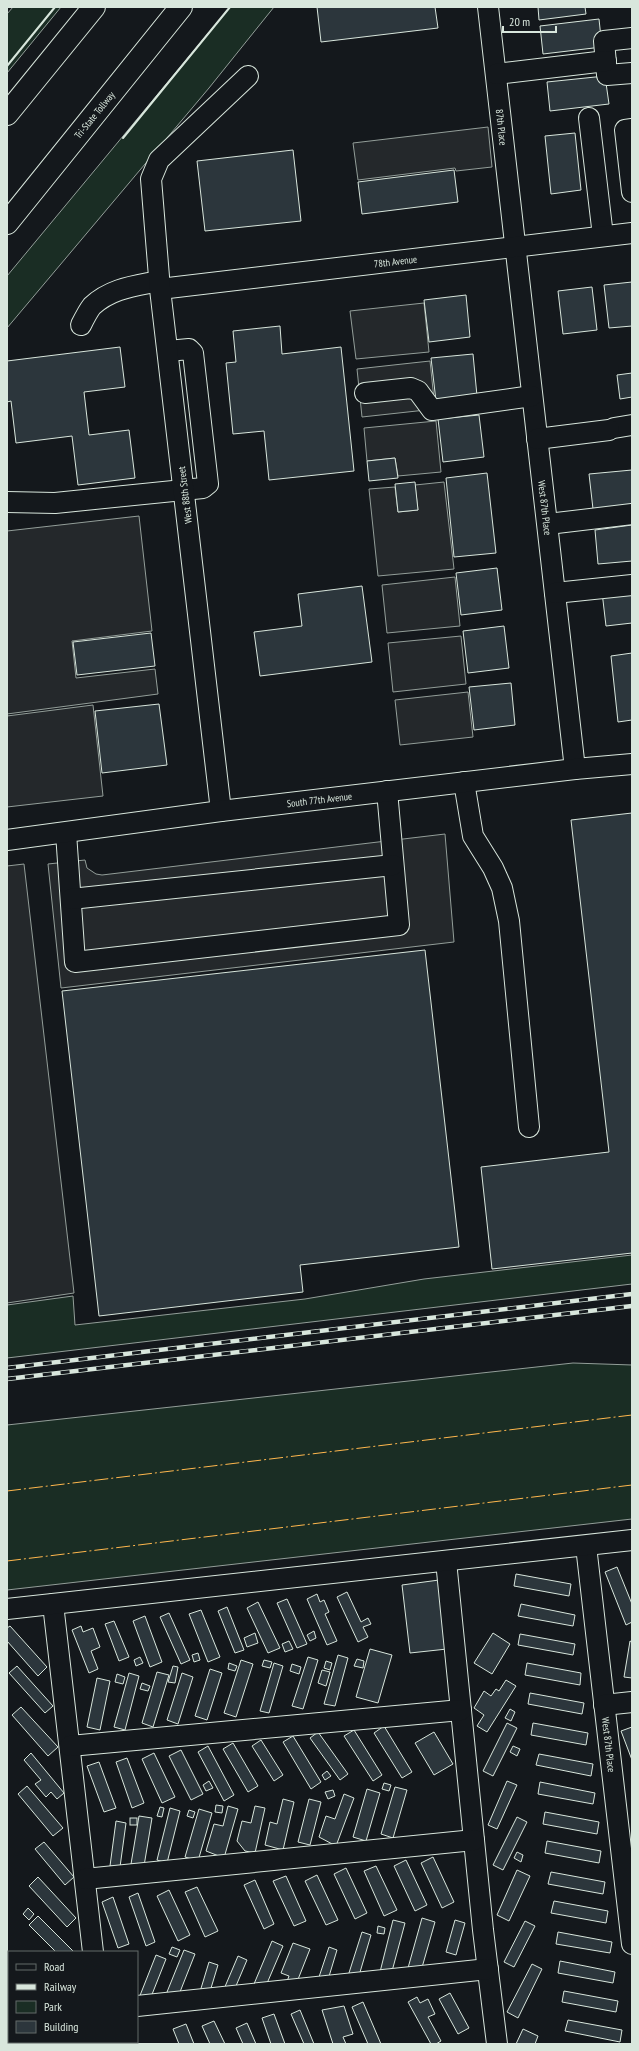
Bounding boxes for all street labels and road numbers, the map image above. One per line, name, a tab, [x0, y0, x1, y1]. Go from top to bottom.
street label: Tri-State Tollway	[71, 88, 117, 141]
street label: 87th Place	[493, 108, 510, 146]
street label: 78th Avenue	[373, 252, 418, 270]
street label: West 88th Street	[175, 465, 195, 524]
street label: West 87th Place	[536, 480, 555, 536]
street label: South 77th Avenue	[286, 789, 353, 810]
street label: West 87th Place	[599, 1716, 619, 1773]

